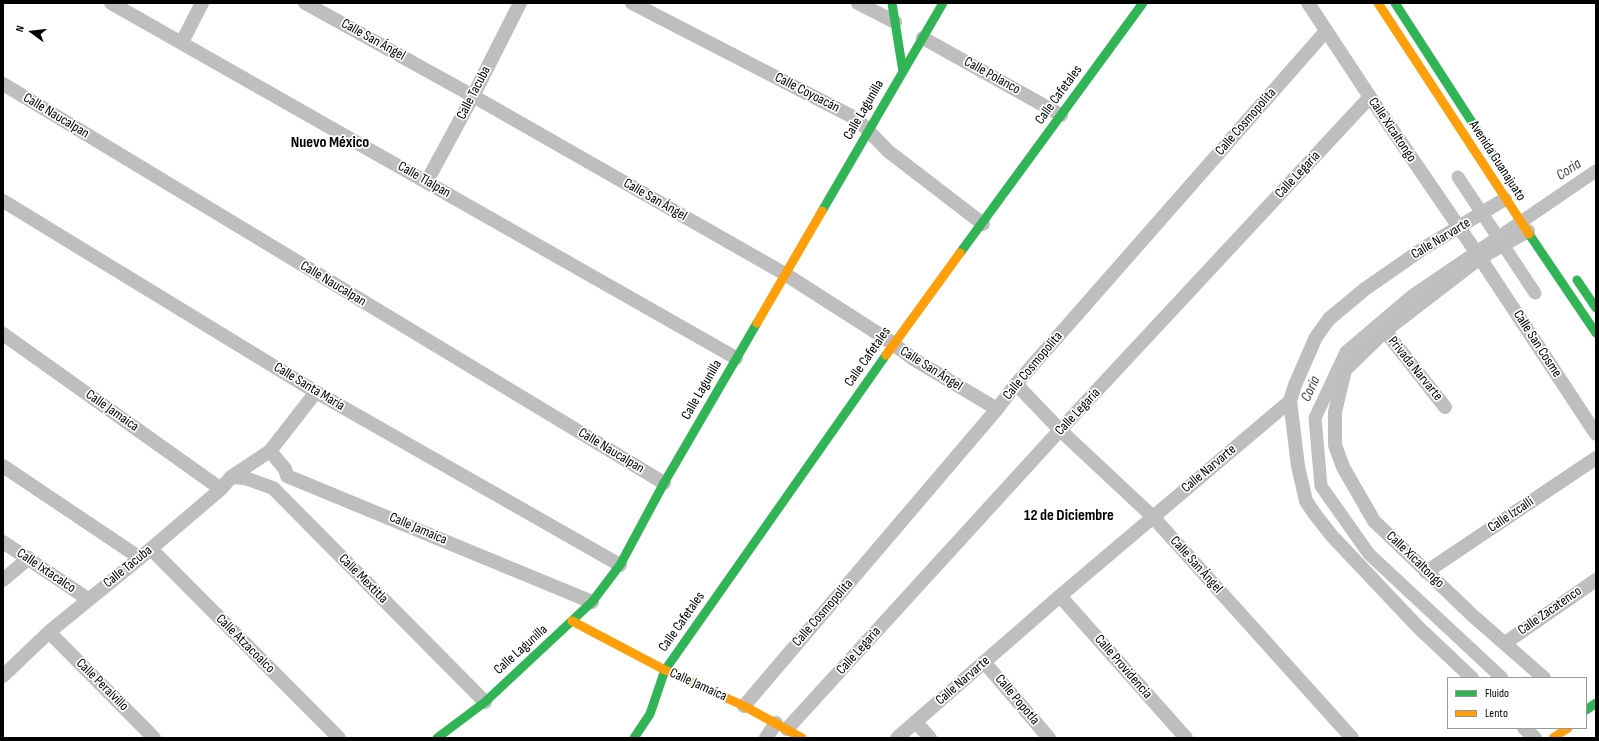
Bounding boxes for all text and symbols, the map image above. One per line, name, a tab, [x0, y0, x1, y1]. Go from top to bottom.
north arrow	[12, 12, 52, 52]
street label: Calle San Ángel	[338, 16, 408, 64]
text: N	[13, 24, 27, 33]
street label: Calle Polanco	[961, 54, 1023, 98]
street label: Calle Cafetales	[1032, 62, 1086, 128]
street label: Calle Tacuba	[453, 63, 495, 123]
street label: Calle Coyoacán	[772, 69, 842, 117]
street label: Calle Lagunilla	[840, 77, 888, 143]
street label: Calle Cosmopolita	[1212, 85, 1280, 159]
street label: Calle Naucalpan	[20, 90, 92, 142]
street label: Calle Xicaltongo	[1364, 95, 1420, 165]
street label: Avenida Guanajuato	[1465, 118, 1529, 204]
district label: Nuevo México	[291, 133, 369, 153]
street label: Calle Legaria	[1272, 148, 1324, 202]
water label: Coria	[1553, 155, 1585, 185]
street label: Calle Tlalpan	[395, 158, 453, 202]
street label: Calle San Ángel	[620, 175, 690, 225]
street label: Calle Narvarte	[1408, 215, 1474, 263]
street label: Calle Naucalpan	[297, 258, 369, 310]
street label: Calle San Cosme	[1509, 307, 1565, 381]
street label: Calle Cafetales	[841, 324, 895, 390]
street label: Calle Cosmopolita	[1000, 328, 1066, 404]
street label: Privada Narvarte	[1384, 333, 1446, 405]
street label: Calle San Ángel	[897, 343, 965, 395]
street label: Calle Lagunilla	[678, 357, 726, 423]
street label: Calle Santa María	[270, 359, 348, 415]
water label: Coria	[1297, 373, 1325, 405]
street label: Calle Legaria	[1052, 385, 1104, 439]
street label: Calle Jamaica	[82, 387, 142, 435]
street label: Calle Naucalpan	[575, 425, 647, 477]
street label: Calle Narvarte	[1178, 441, 1240, 497]
street label: Calle Izcalli	[1485, 494, 1537, 536]
district label: 12 de Diciembre	[1024, 506, 1114, 526]
street label: Calle Jamaica	[387, 509, 449, 549]
street label: Calle Xicaltongo	[1382, 528, 1448, 592]
street label: Calle San Ángel	[1166, 533, 1226, 597]
street label: Calle Tacuba	[100, 542, 156, 592]
street label: Calle Ixtacalco	[13, 545, 79, 597]
street label: Calle Mextitla	[335, 551, 391, 607]
street label: Calle Cosmopolita	[789, 576, 857, 650]
street label: Calle Zacatenco	[1515, 583, 1585, 639]
street label: Calle Cafetales	[655, 589, 709, 655]
street label: Calle Atzacoalco	[212, 611, 278, 677]
street label: Calle Lagunilla	[491, 622, 551, 678]
street label: Calle Legaria	[833, 624, 885, 678]
street label: Calle Providencia	[1091, 631, 1155, 703]
street label: Calle Narvarte	[932, 653, 994, 709]
street label: Calle Peralvillo	[72, 655, 132, 715]
street label: Calle Jamaica	[667, 665, 729, 705]
street label: Calle Popotla	[991, 671, 1043, 729]
legend	[1447, 677, 1587, 729]
text: Fluido	[1485, 686, 1509, 701]
text: Lento	[1485, 706, 1508, 721]

